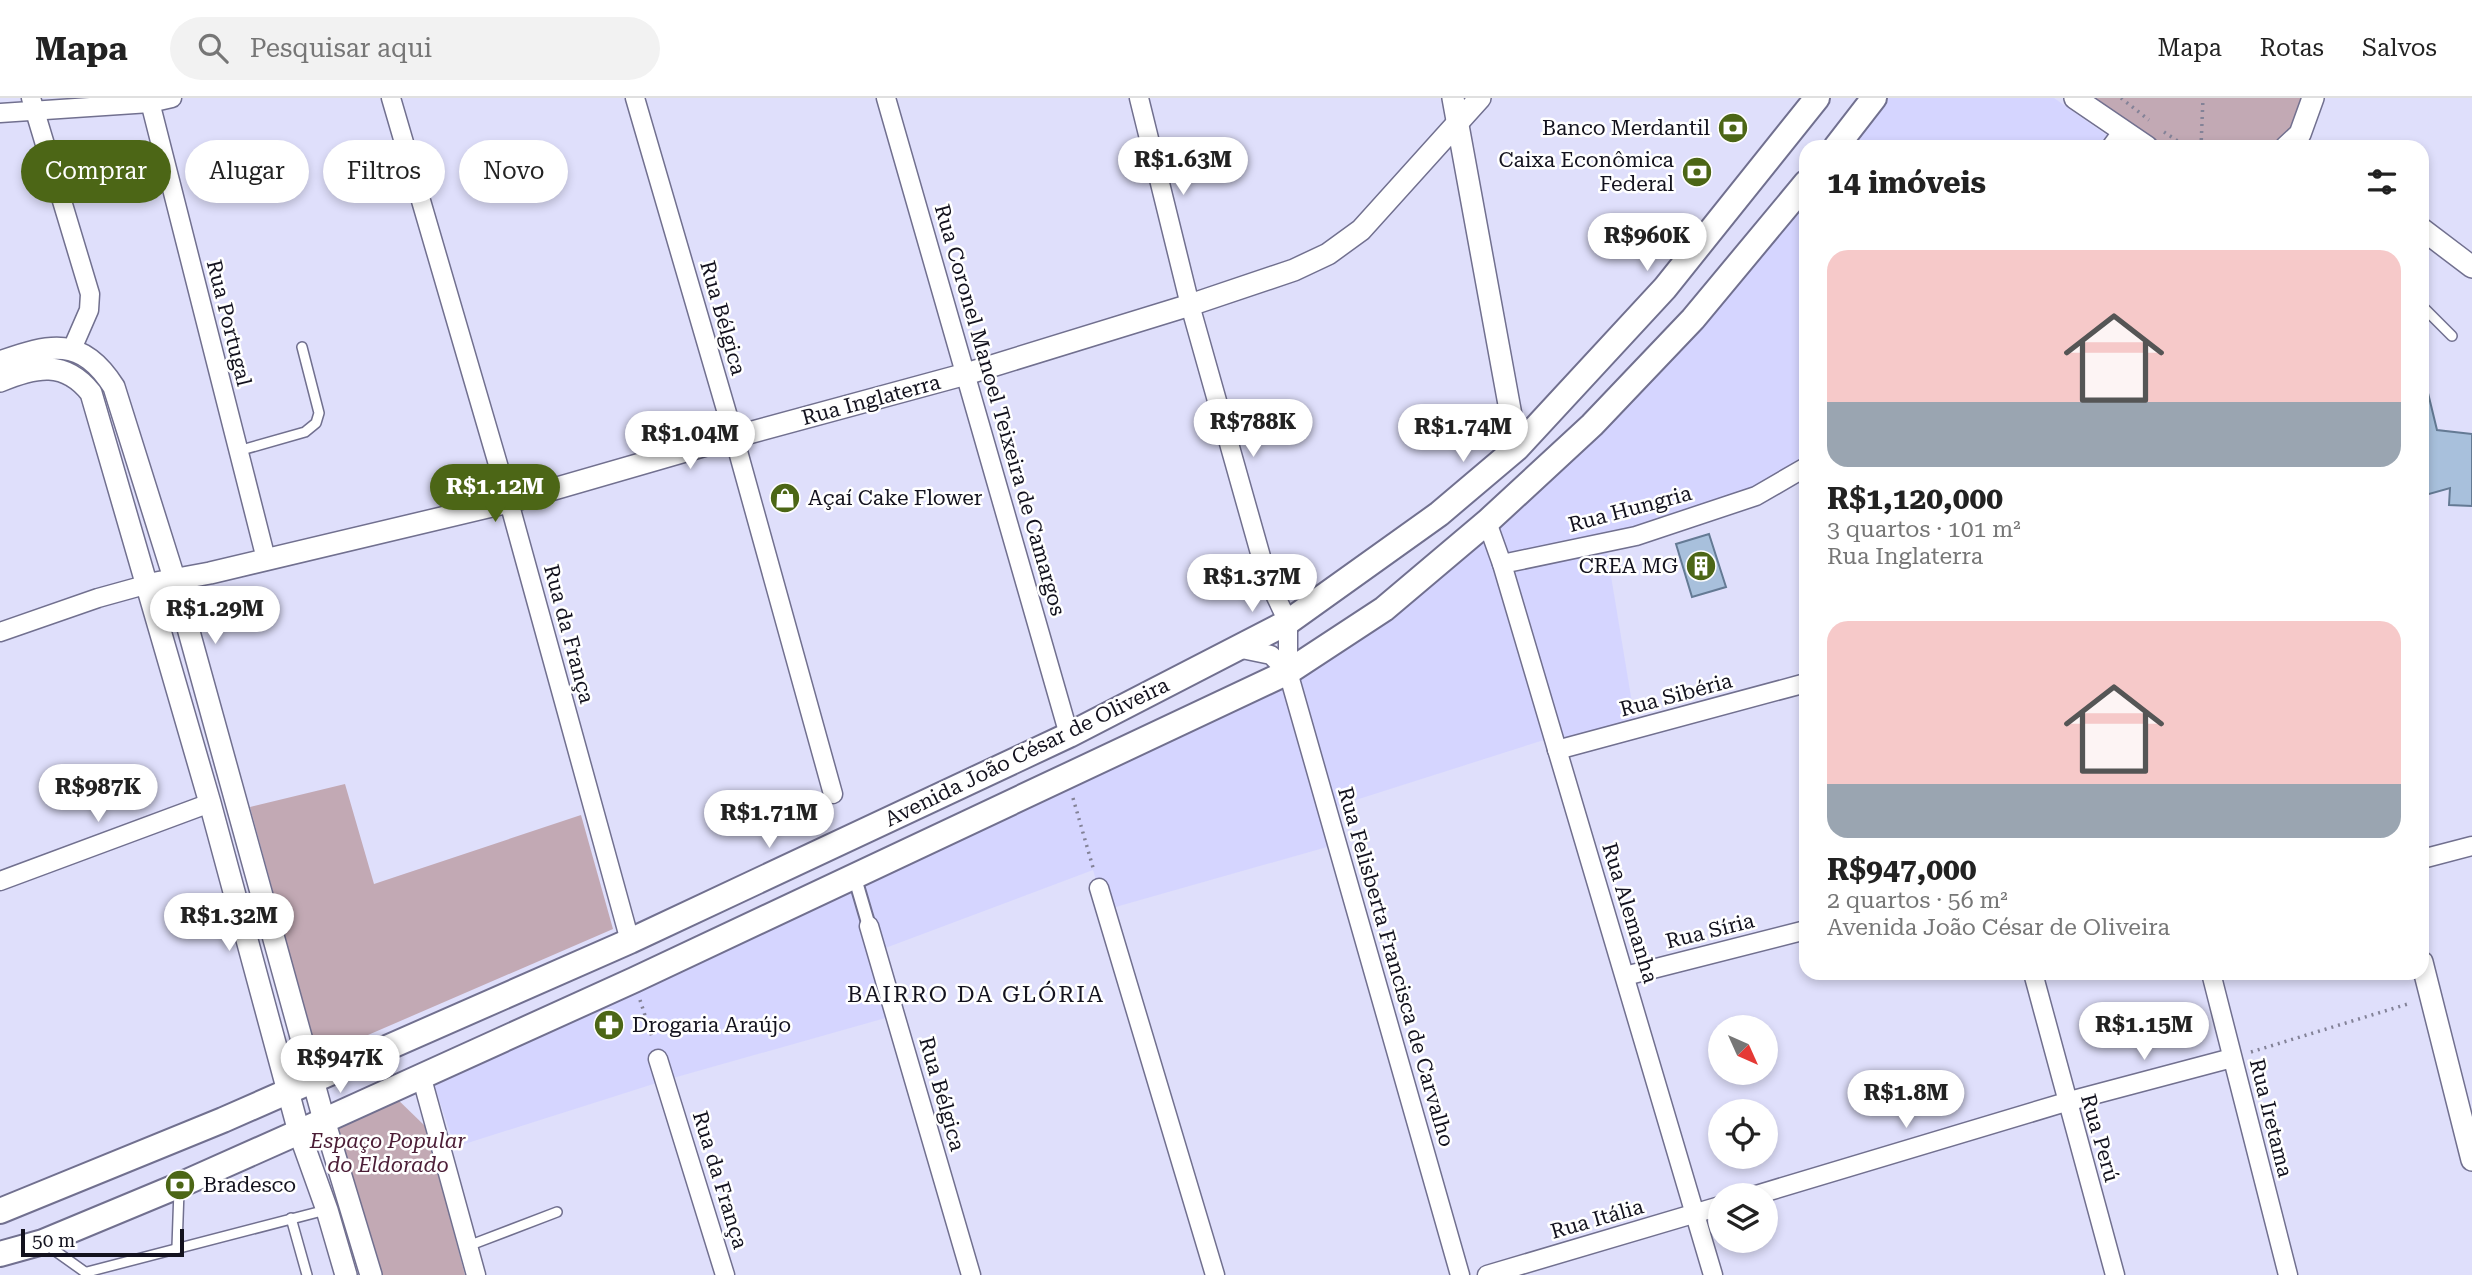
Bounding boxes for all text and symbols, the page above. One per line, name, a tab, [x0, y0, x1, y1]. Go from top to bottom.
search box	[170, 17, 660, 80]
text: Mapa	[35, 29, 128, 68]
icon: search	[194, 29, 232, 67]
text: Pesquisar aqui	[250, 33, 432, 63]
text: Mapa	[2158, 34, 2222, 62]
text: Rotas	[2260, 34, 2324, 62]
text: Salvos	[2362, 34, 2437, 62]
bank icon: Banco Merdantil	[1716, 111, 1750, 145]
place label: Banco Merdantil	[1542, 116, 1711, 140]
pin: R$1.63M	[1118, 138, 1248, 197]
chip: Comprar	[21, 140, 171, 203]
chip: Alugar	[185, 140, 309, 203]
chip: Filtros	[323, 140, 445, 203]
chip: Novo	[459, 140, 568, 203]
text: R$1.63M	[1134, 146, 1232, 173]
place label: Caixa Econômica Federal	[1498, 148, 1675, 196]
bank icon: Caixa Econômica Federal	[1680, 155, 1714, 189]
icon: filters	[2363, 163, 2401, 201]
text: 14 imóveis	[1827, 165, 1986, 200]
street label: Rua Coronel Manoel Teixeira de Camargos	[930, 202, 1070, 618]
pin: R$960K	[1590, 214, 1704, 273]
text: R$960K	[1604, 222, 1690, 249]
street label: Rua Portugal	[202, 257, 256, 389]
street label: Rua Bélgica	[695, 258, 751, 378]
icon: home	[2051, 295, 2177, 421]
street label: Rua Inglaterra	[799, 370, 944, 430]
pin: R$788K	[1196, 400, 1310, 459]
pin: R$1.74M	[1398, 404, 1528, 464]
text: R$788K	[1210, 408, 1296, 435]
pin: R$1.04M	[625, 412, 755, 471]
text: R$1.74M	[1414, 413, 1512, 440]
text: R$1.04M	[641, 420, 739, 447]
pin: R$1.12M	[430, 464, 560, 524]
text: R$1.12M	[446, 473, 544, 500]
shop icon: Açaí Cake Flower	[768, 481, 802, 515]
street label: Rua Hungria	[1566, 481, 1695, 537]
text: R$1,120,000	[1827, 481, 2003, 516]
place label: Açaí Cake Flower	[808, 486, 983, 510]
text: 3 quartos · 101 m²	[1827, 516, 2021, 543]
text: Rua Inglaterra	[1827, 543, 1983, 570]
building icon: CREA MG	[1684, 549, 1718, 583]
pin: R$1.37M	[1187, 554, 1317, 614]
place label: CREA MG	[1579, 554, 1678, 578]
street label: Rua da França	[539, 562, 599, 707]
text: R$1.37M	[1203, 563, 1301, 590]
pin: R$1.29M	[150, 587, 280, 646]
text: R$1.29M	[166, 595, 264, 622]
icon: home	[2051, 666, 2177, 792]
street label: Rua Sibéria	[1617, 668, 1736, 722]
street label: Avenida João César de Oliveira	[881, 672, 1174, 831]
pin: R$987K	[41, 764, 155, 824]
text: R$987K	[55, 773, 141, 800]
street label: Rua Felisberta Francisca de Carvalho	[1333, 784, 1459, 1150]
pin: R$1.71M	[704, 790, 834, 850]
text: R$1.71M	[720, 799, 818, 826]
street label: Rua Alemanha	[1597, 840, 1663, 987]
text: R$947,000	[1827, 852, 1977, 887]
text: 2 quartos · 56 m²	[1827, 887, 2008, 914]
pin: R$1.32M	[164, 894, 294, 953]
text: R$1.32M	[180, 902, 278, 929]
street label: Rua Síria	[1663, 908, 1757, 954]
text: Avenida João César de Oliveira	[1827, 914, 2170, 941]
district label: BAIRRO DA GLÓRIA	[847, 980, 1105, 1008]
pin: R$1.15M	[2079, 1002, 2209, 1062]
pharmacy icon: Drogaria Araújo	[592, 1008, 626, 1042]
text: R$1.15M	[2095, 1011, 2193, 1038]
place label: Drogaria Araújo	[632, 1013, 791, 1037]
north arrow	[1708, 1015, 1778, 1085]
map controls	[1708, 1015, 1778, 1253]
street label: Rua Bélgica	[914, 1034, 970, 1154]
pin: R$947K	[283, 1035, 397, 1095]
text: R$947K	[297, 1044, 383, 1071]
street label: Rua Iretama	[2245, 1056, 2297, 1180]
pin: R$1.8M	[1849, 1070, 1963, 1130]
text: R$1.8M	[1863, 1079, 1949, 1106]
street label: Rua Perú	[2076, 1091, 2124, 1185]
button: locate	[1708, 1099, 1778, 1169]
street label: Rua da França	[688, 1108, 753, 1252]
park label: Espaço Popular do Eldorado	[309, 1129, 466, 1177]
bank icon: Bradesco	[163, 1168, 197, 1202]
place label: Bradesco	[203, 1173, 296, 1197]
button: layers	[1708, 1183, 1778, 1253]
street label: Rua Itália	[1548, 1194, 1647, 1244]
scale bar	[21, 1226, 184, 1258]
text: 50 m	[32, 1229, 75, 1252]

